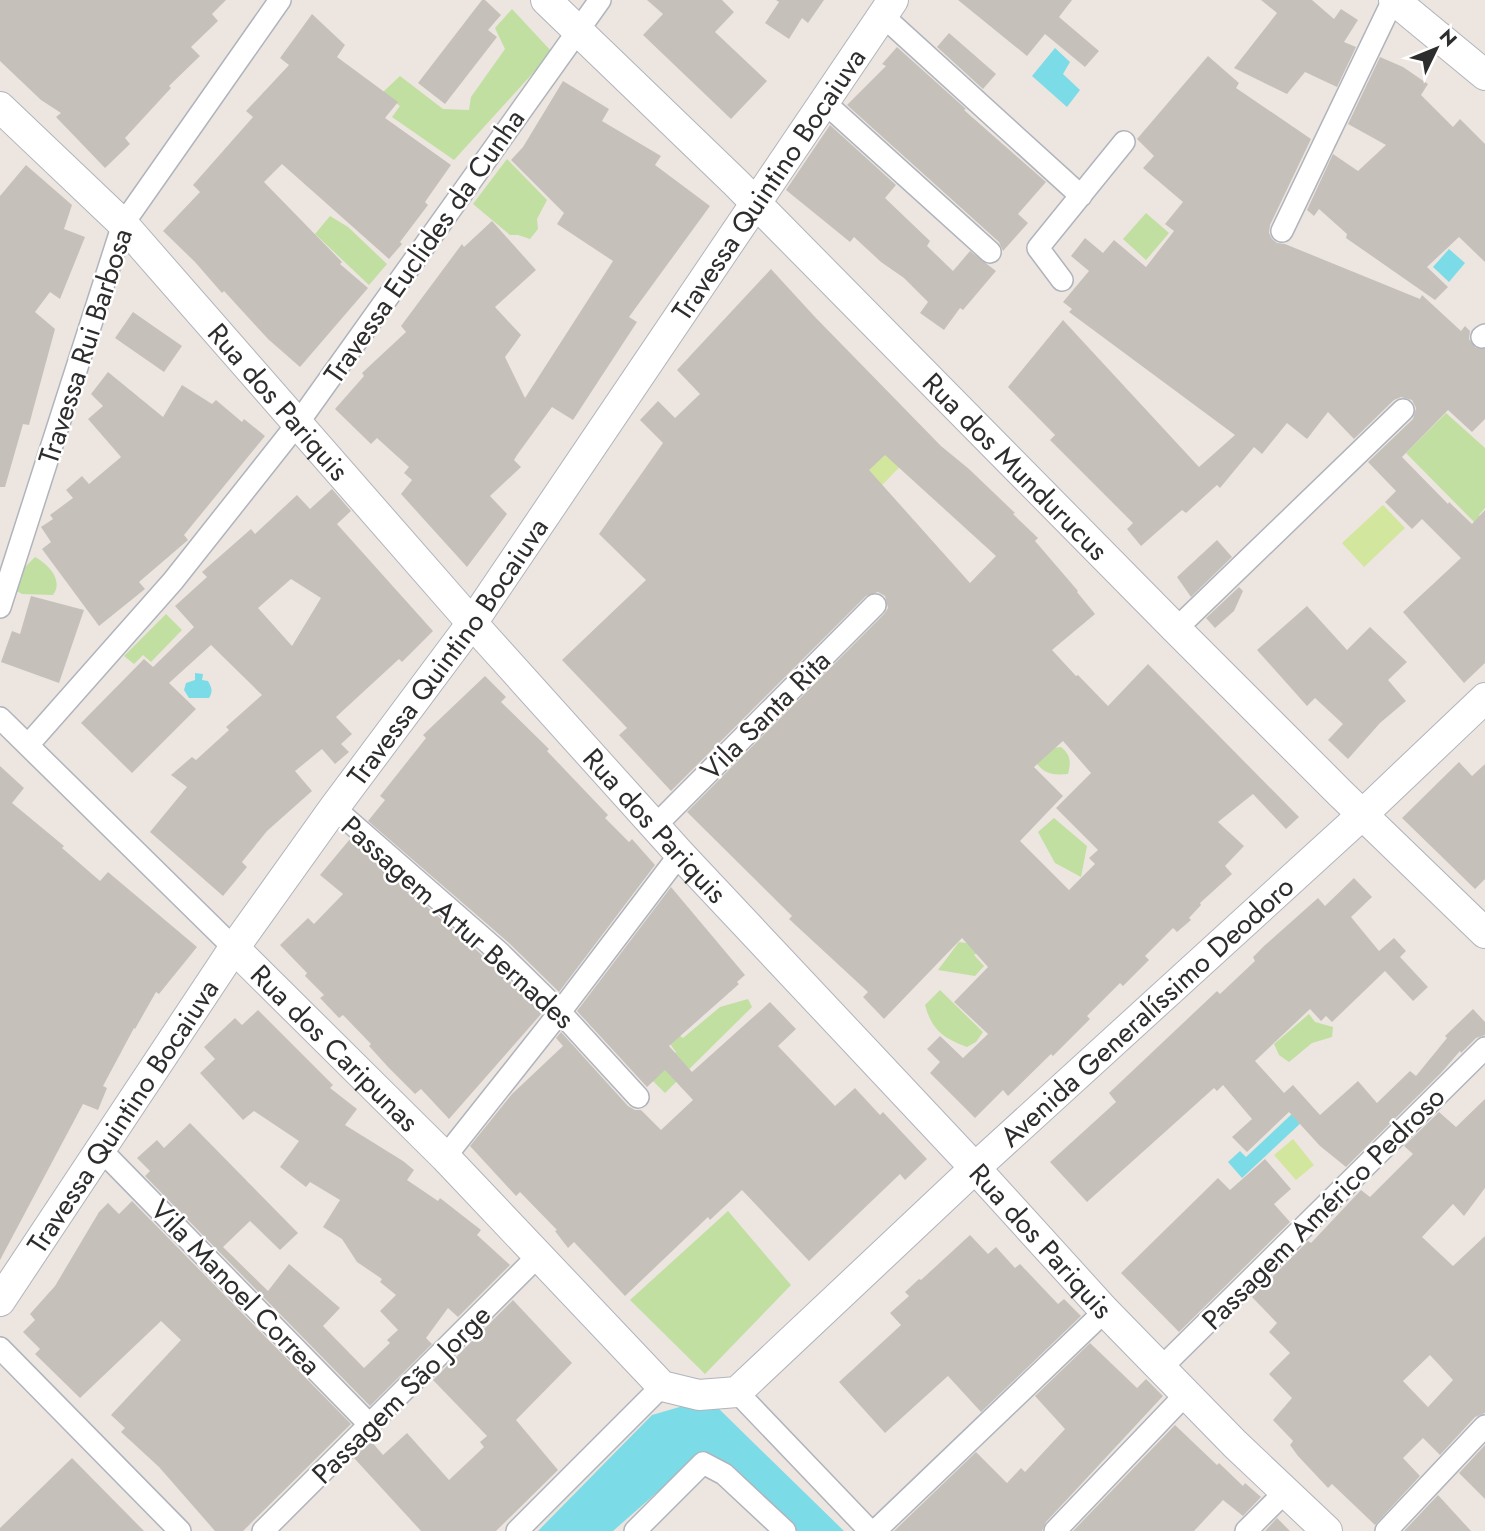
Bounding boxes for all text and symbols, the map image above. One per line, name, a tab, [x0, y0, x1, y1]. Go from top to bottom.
north arrow	[1401, 14, 1471, 84]
text: N	[1433, 23, 1463, 52]
street label: Travessa Quintino Bocaiuva	[662, 40, 876, 329]
street label: Travessa Euclides da Cunha	[314, 101, 535, 392]
street label: Travessa Rui Barbosa	[28, 223, 143, 469]
street label: Rua dos Pariquis	[198, 314, 359, 490]
street label: Rua dos Mundurucus	[913, 364, 1118, 570]
street label: Travessa Quintino Bocaiuva	[338, 510, 558, 794]
street label: Vila Santa Rita	[691, 641, 840, 790]
street label: Rua dos Pariquis	[573, 739, 736, 913]
street label: Passagem Artur Bernades	[332, 806, 583, 1039]
street label: Avenida Generalíssimo Deodoro	[991, 867, 1303, 1157]
street label: Rua dos Caripunas	[241, 955, 428, 1141]
street label: Travessa Quintino Bocaiuva	[17, 971, 229, 1261]
street label: Passagem Américo Pedroso	[1192, 1077, 1454, 1339]
street label: Rua dos Pariquis	[959, 1154, 1122, 1328]
street label: Vila Manoel Correa	[141, 1190, 330, 1385]
street label: Passagem São Jorge	[302, 1295, 500, 1493]

